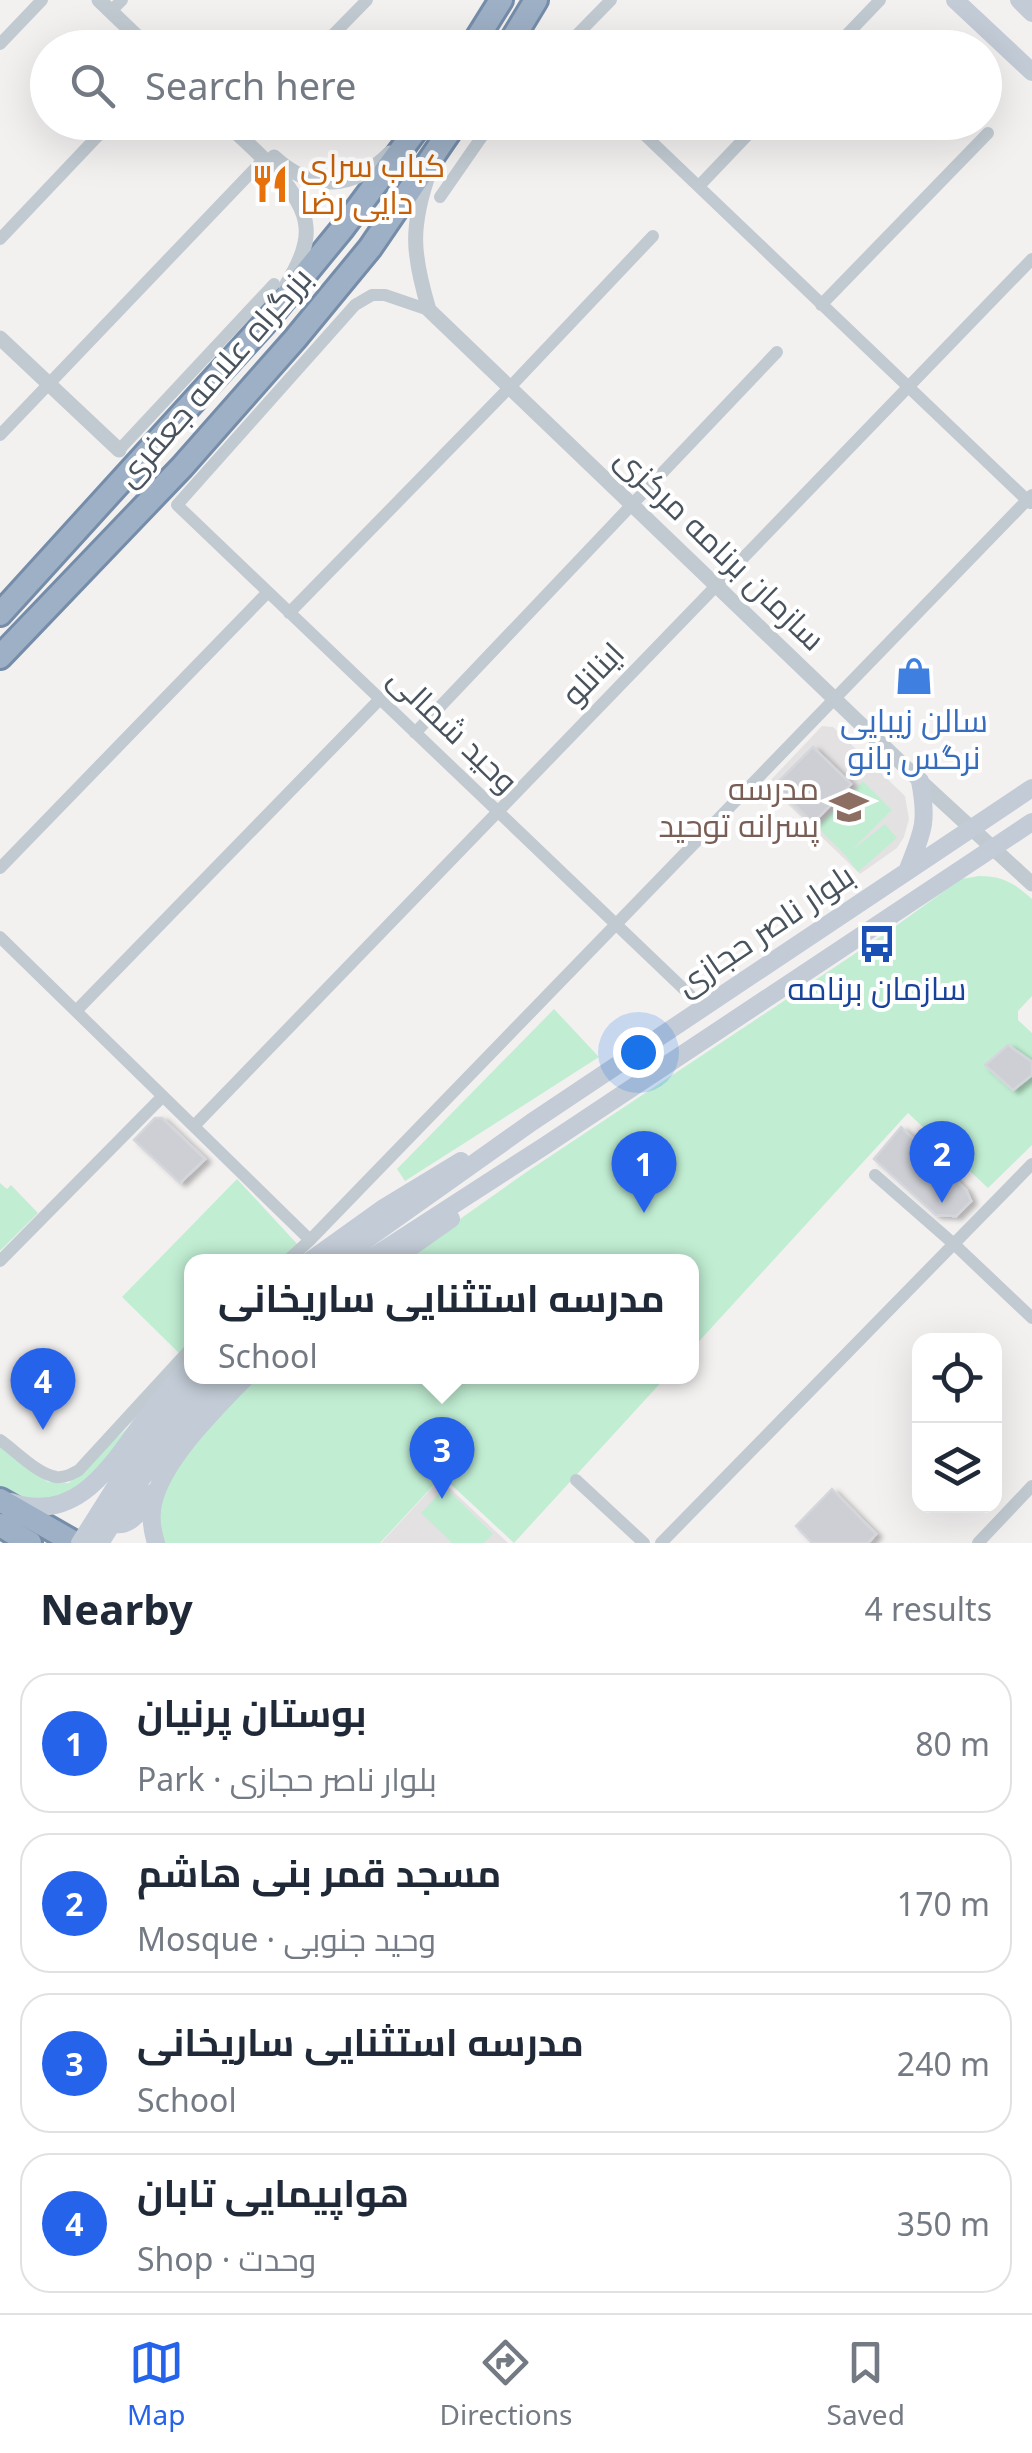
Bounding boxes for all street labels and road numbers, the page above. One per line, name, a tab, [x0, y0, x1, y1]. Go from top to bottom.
street label: بزرگراه علامه جعفری	[105, 257, 320, 495]
street label: سازمان برنامه مرکزی	[607, 437, 835, 659]
street label: اینانلو	[551, 632, 633, 714]
street label: وحید شمالی	[380, 656, 528, 802]
street label: بلوار ناصر حجازی	[666, 853, 862, 1004]

